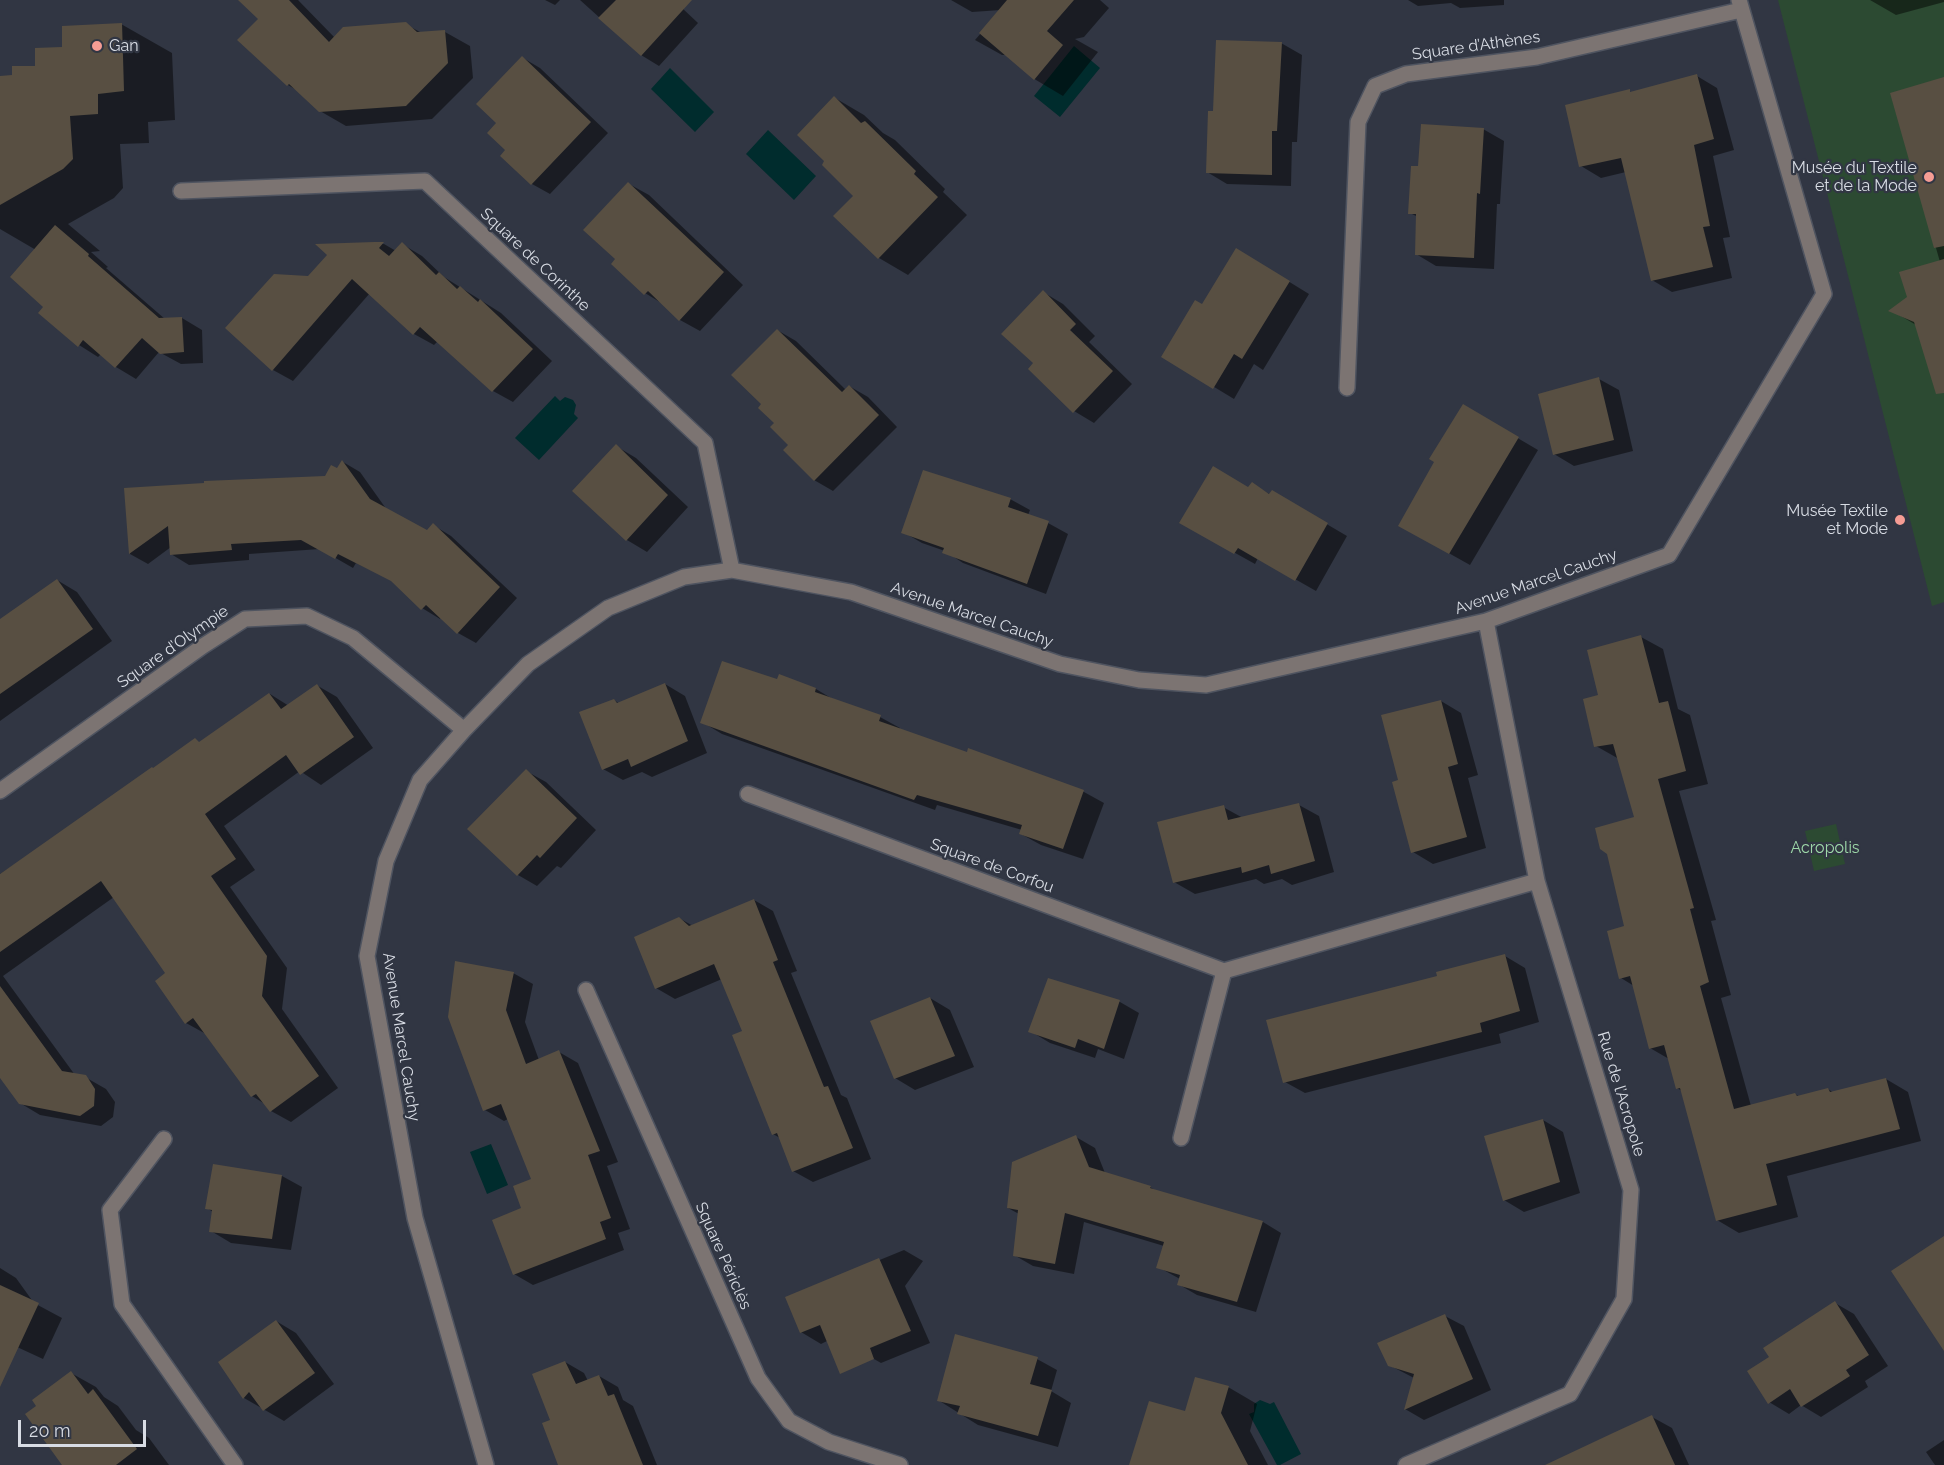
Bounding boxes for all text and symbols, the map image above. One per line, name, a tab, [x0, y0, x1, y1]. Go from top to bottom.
street label: Square d’Athènes	[1411, 28, 1541, 64]
place label: Gan	[109, 36, 139, 56]
marker: Gan	[90, 39, 104, 53]
place label: Musée du Textile et de la Mode	[1792, 158, 1917, 196]
marker: Musée du Textile et de la Mode	[1922, 170, 1936, 184]
street label: Square de Corinthe	[476, 204, 594, 316]
place label: Musée Textile et Mode	[1786, 501, 1888, 539]
marker: Musée Textile et Mode	[1893, 513, 1907, 527]
street label: Avenue Marcel Cauchy	[1452, 545, 1620, 619]
street label: Avenue Marcel Cauchy	[888, 578, 1056, 652]
street label: Square d’Olympie	[114, 601, 232, 693]
street label: Square de Corfou	[928, 835, 1056, 897]
park label: Acropolis	[1790, 838, 1860, 858]
street label: Avenue Marcel Cauchy	[378, 951, 424, 1123]
street label: Rue de l’Acropole	[1593, 1029, 1649, 1159]
street label: Square Périclès	[691, 1199, 755, 1313]
scale bar	[21, 1408, 148, 1446]
text: 20 m	[29, 1420, 71, 1441]

